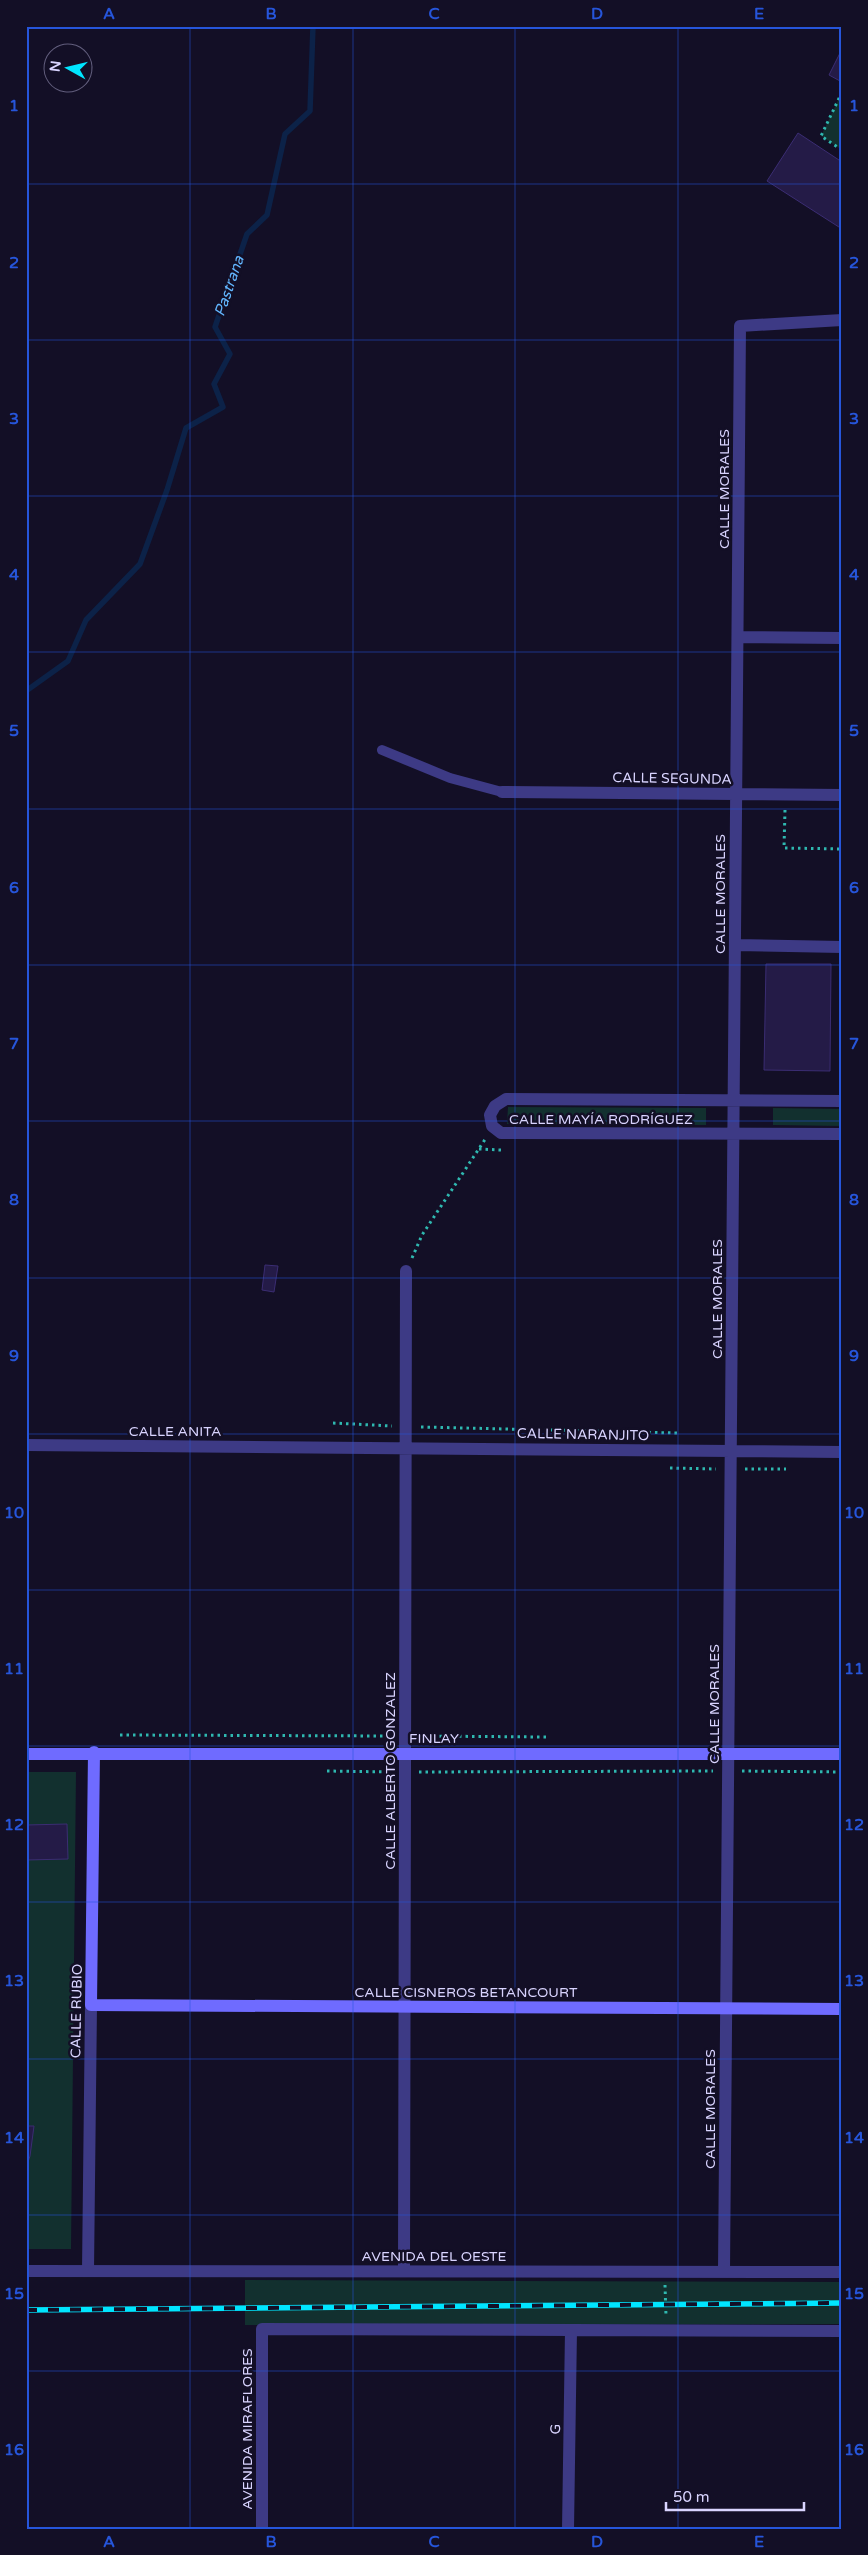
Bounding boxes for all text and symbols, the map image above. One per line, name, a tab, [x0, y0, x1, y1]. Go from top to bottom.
text: A	[103, 4, 115, 24]
text: B	[265, 4, 277, 24]
text: C	[428, 4, 440, 24]
text: D	[591, 4, 603, 24]
text: E	[754, 4, 764, 24]
north arrow	[42, 42, 92, 92]
text: N	[46, 60, 65, 73]
text: 1	[9, 96, 19, 116]
text: 1	[849, 96, 859, 116]
text: 2	[9, 253, 19, 273]
water label: Pastrana	[210, 253, 248, 319]
text: 2	[849, 253, 859, 273]
text: 3	[9, 409, 19, 429]
text: 3	[849, 409, 859, 429]
street label: CALLE MORALES	[716, 429, 733, 549]
text: 4	[9, 565, 19, 585]
text: 4	[849, 565, 859, 585]
text: 5	[9, 721, 19, 741]
text: 5	[849, 721, 859, 741]
street label: CALLE SEGUNDA	[612, 769, 732, 788]
street label: CALLE MORALES	[712, 834, 729, 954]
text: 6	[9, 878, 19, 898]
text: 6	[849, 878, 859, 898]
text: 7	[9, 1034, 19, 1054]
text: 7	[849, 1034, 859, 1054]
street label: CALLE MAYÍA RODRÍGUEZ	[509, 1111, 693, 1128]
text: 8	[9, 1190, 19, 1210]
text: 8	[849, 1190, 859, 1210]
street label: CALLE MORALES	[709, 1239, 726, 1359]
text: 9	[9, 1346, 19, 1366]
text: 9	[849, 1346, 859, 1366]
street label: CALLE ANITA	[129, 1423, 221, 1440]
street label: CALLE NARANJITO	[517, 1425, 649, 1444]
text: 10	[4, 1503, 24, 1523]
text: 10	[844, 1503, 864, 1523]
street label: CALLE MORALES	[706, 1644, 723, 1764]
text: 11	[4, 1659, 24, 1679]
text: 11	[844, 1659, 864, 1679]
street label: CALLE ALBERTO GONZALEZ	[382, 1672, 399, 1870]
street label: FINLAY	[409, 1730, 459, 1747]
text: 12	[4, 1815, 24, 1835]
text: 12	[844, 1815, 864, 1835]
street label: CALLE RUBIO	[67, 1964, 86, 2058]
text: 13	[4, 1971, 24, 1991]
text: 13	[844, 1971, 864, 1991]
street label: CALLE CISNEROS BETANCOURT	[355, 1984, 578, 2001]
street label: CALLE MORALES	[702, 2049, 719, 2169]
text: 14	[4, 2128, 24, 2148]
text: 14	[844, 2128, 864, 2148]
street label: AVENIDA DEL OESTE	[361, 2248, 507, 2265]
text: 15	[4, 2284, 24, 2304]
text: 15	[844, 2284, 864, 2304]
street label: AVENIDA MIRAFLORES	[239, 2348, 256, 2510]
street label: G	[547, 2424, 564, 2434]
text: 16	[4, 2440, 24, 2460]
text: 16	[844, 2440, 864, 2460]
scale bar	[666, 2480, 803, 2512]
text: 50 m	[673, 2488, 710, 2506]
text: A	[103, 2532, 115, 2552]
text: B	[265, 2532, 277, 2552]
text: C	[428, 2532, 440, 2552]
text: D	[591, 2532, 603, 2552]
text: E	[754, 2532, 764, 2552]

